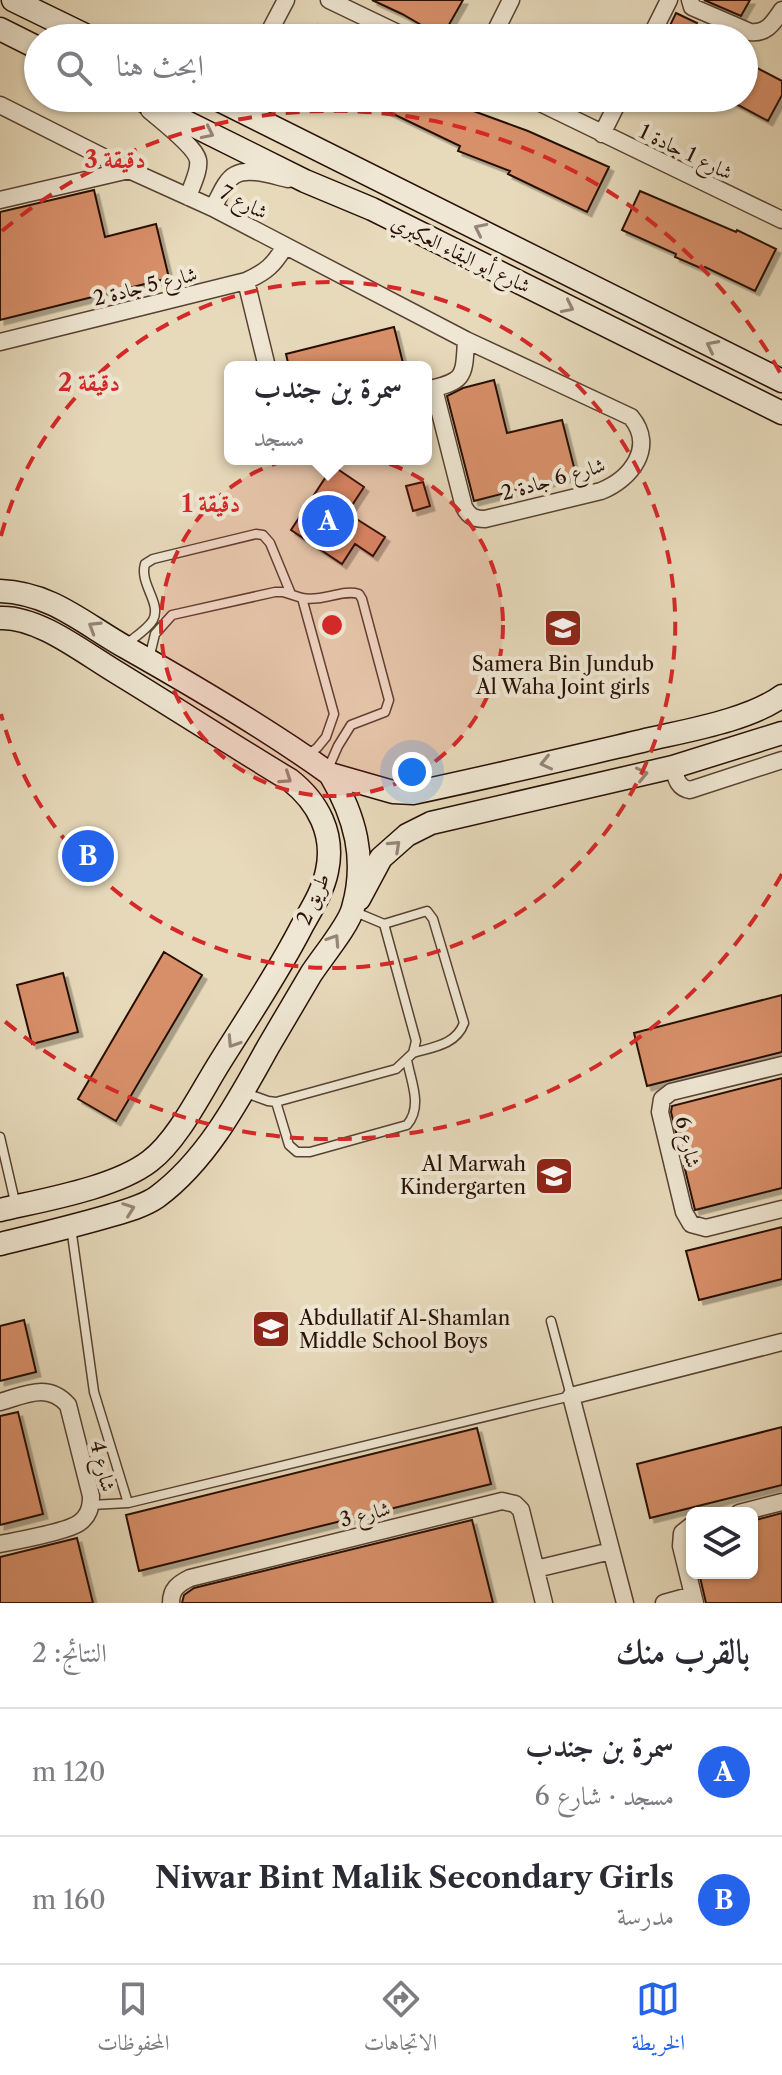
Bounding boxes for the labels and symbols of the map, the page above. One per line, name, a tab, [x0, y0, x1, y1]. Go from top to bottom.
street label: شارع 1 جادة 1	[633, 119, 736, 190]
one-way arrow	[199, 123, 214, 139]
text: 3 دقيقة	[84, 145, 146, 174]
street label: شارع 7	[214, 180, 272, 229]
street label: شارع أبو البقاء العكبري	[385, 208, 535, 303]
one-way arrow	[473, 224, 488, 239]
street label: شارع 5 جادة 2	[91, 262, 201, 316]
one-way arrow	[559, 297, 574, 313]
one-way arrow	[706, 340, 721, 356]
text: 2 دقيقة	[58, 368, 120, 397]
street label: شارع 6 جادة 2	[498, 453, 609, 511]
text: 1 دقيقة	[182, 489, 240, 518]
pin: A	[302, 491, 354, 551]
school or university icon: Samera Bin Jundub Al Waha Joint girls	[542, 607, 584, 649]
centre of rings	[318, 611, 346, 639]
one-way arrow	[88, 622, 103, 637]
place label: Samera Bin Jundub Al Waha Joint girls	[472, 652, 654, 699]
your location	[392, 752, 432, 792]
one-way arrow	[540, 754, 554, 771]
one-way arrow	[635, 766, 648, 783]
one-way arrow	[277, 769, 291, 784]
pin: B	[62, 826, 114, 886]
one-way arrow	[386, 841, 400, 856]
street label: طريق 2	[292, 870, 335, 929]
one-way arrow	[324, 934, 339, 949]
one-way arrow	[228, 1033, 243, 1048]
street label: شارع 6	[665, 1114, 706, 1171]
place label: Al Marwah Kindergarten	[400, 1152, 526, 1199]
school or university icon: Al Marwah Kindergarten	[533, 1155, 575, 1197]
one-way arrow	[121, 1202, 135, 1219]
place label: Abdullatif Al-Shamlan Middle School Boys	[298, 1306, 511, 1353]
school or university icon: Abdullatif Al-Shamlan Middle School Boys	[250, 1308, 292, 1350]
street label: شارع 4	[80, 1438, 120, 1495]
street label: شارع 3	[337, 1496, 394, 1538]

